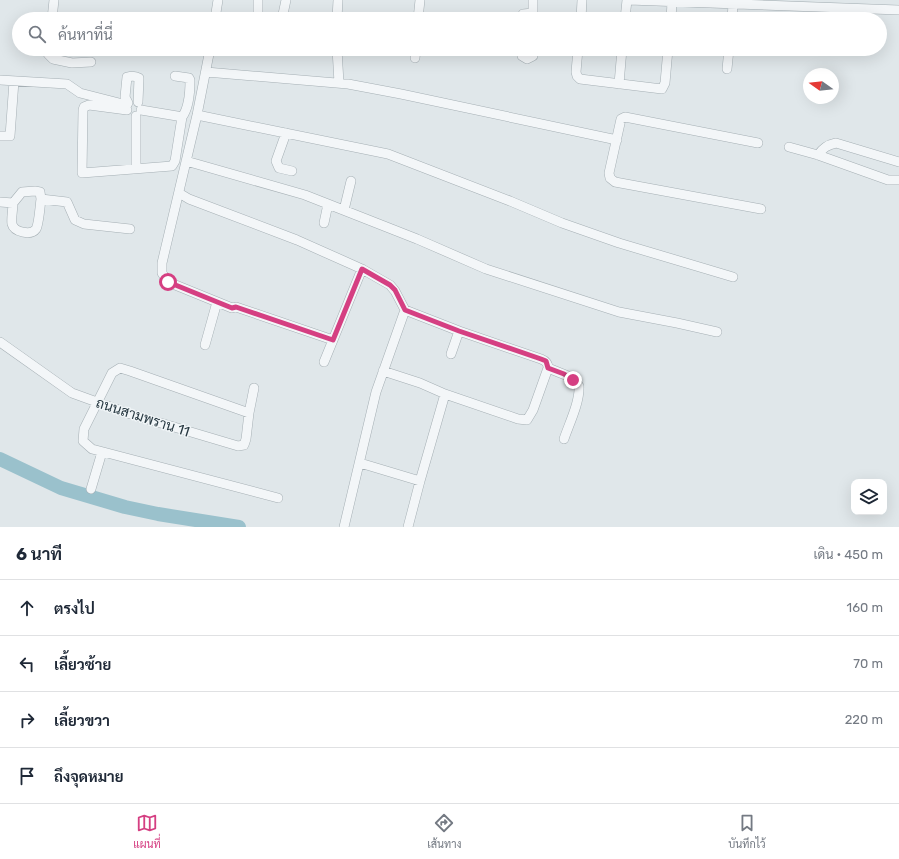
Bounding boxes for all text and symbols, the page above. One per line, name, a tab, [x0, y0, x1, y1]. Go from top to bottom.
search box	[12, 12, 887, 56]
icon: search	[26, 23, 48, 45]
text: ค้นหาที่นี่	[58, 26, 113, 44]
north arrow	[803, 68, 839, 104]
route start	[159, 273, 177, 291]
route end	[564, 371, 582, 389]
street label: ถนนสามพราน 11	[94, 394, 192, 441]
map controls	[851, 479, 887, 515]
button: layers	[851, 479, 887, 515]
text: 6 นาที	[16, 544, 62, 564]
text: เดิน · 450 m	[814, 547, 883, 562]
icon: ahead	[16, 597, 38, 619]
text: ตรงไป	[54, 600, 95, 618]
text: 160 m	[847, 600, 883, 615]
icon: left	[16, 653, 38, 675]
text: เลี้ยวซ้าย	[54, 656, 111, 674]
text: 70 m	[853, 656, 883, 671]
icon: right	[16, 709, 38, 731]
text: เลี้ยวขวา	[54, 712, 110, 730]
text: 220 m	[845, 712, 883, 727]
icon: arrive	[16, 765, 38, 787]
text: ถึงจุดหมาย	[54, 768, 124, 786]
tab: แผนที่	[133, 812, 161, 851]
tab: เส้นทาง	[427, 812, 462, 851]
tab: บันทึกไว้	[728, 812, 766, 851]

